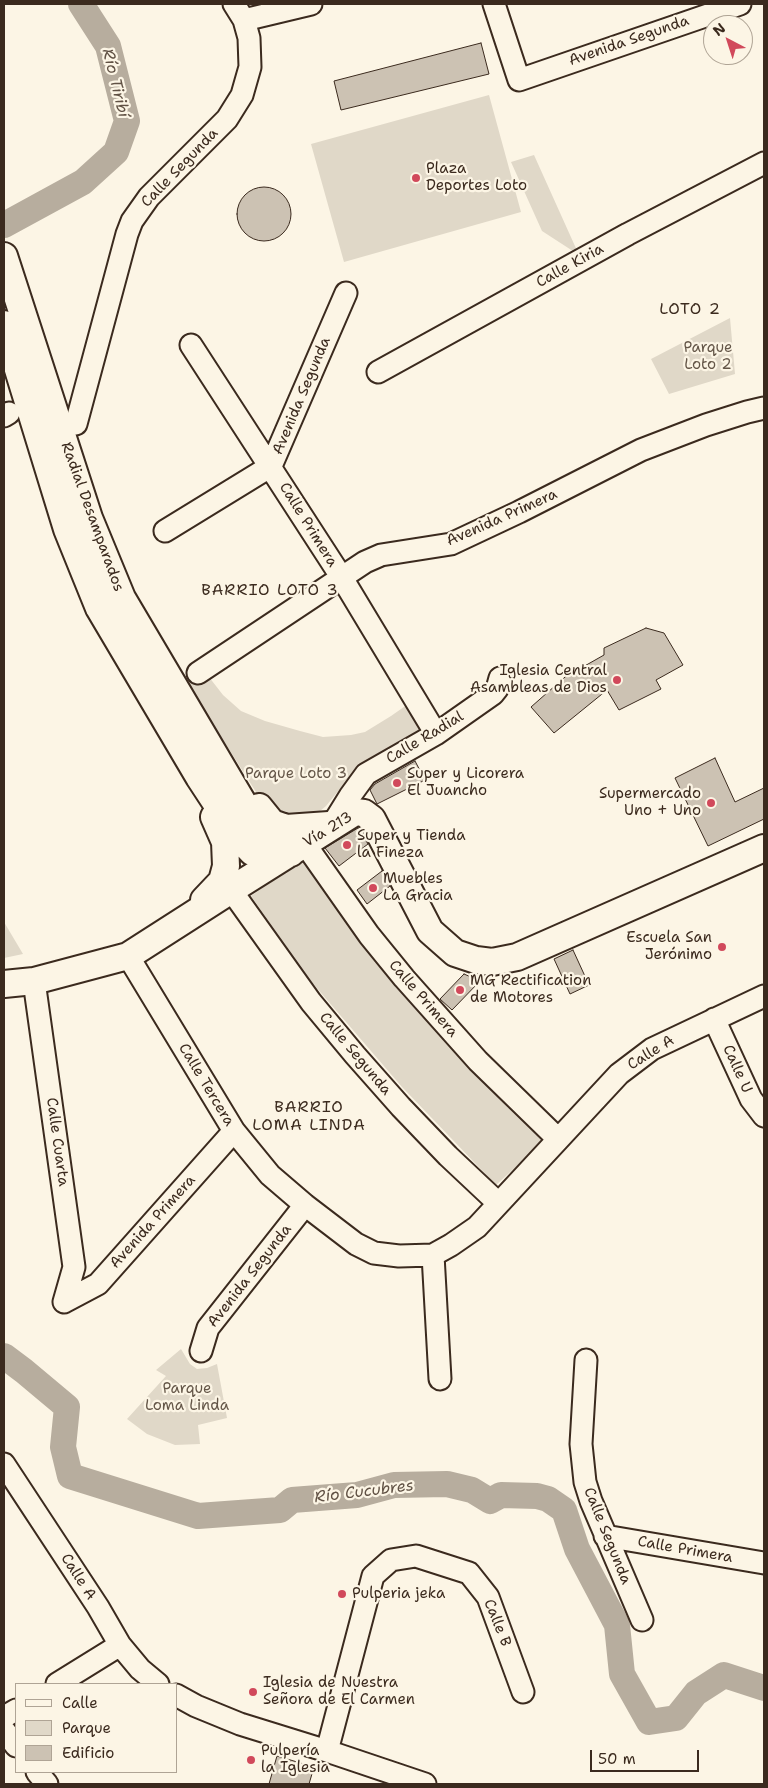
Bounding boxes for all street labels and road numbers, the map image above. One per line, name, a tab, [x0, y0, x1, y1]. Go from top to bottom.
street label: Avenida Segunda	[567, 12, 691, 70]
street label: Calle Segunda	[138, 125, 222, 211]
street label: Calle Kiria	[533, 240, 607, 292]
street label: Avenida Segunda	[269, 335, 335, 457]
street label: Radial Desamparados	[57, 440, 127, 594]
street label: Calle Primera	[275, 479, 341, 571]
street label: Avenida Primera	[444, 485, 560, 551]
street label: Calle Radial	[383, 708, 467, 768]
street label: Vía 213	[300, 808, 356, 852]
street label: Calle Primera	[385, 957, 461, 1041]
street label: Calle Segunda	[315, 1009, 395, 1099]
street label: Calle A	[624, 1032, 678, 1074]
street label: Calle Tercera	[174, 1040, 238, 1130]
street label: Calle U	[718, 1042, 756, 1096]
street label: Calle Cuarta	[42, 1097, 72, 1187]
street label: Avenida Primera	[106, 1172, 200, 1272]
street label: Avenida Segunda	[204, 1221, 296, 1331]
street label: Calle Segunda	[579, 1485, 635, 1587]
street label: Calle Primera	[636, 1533, 734, 1567]
street label: Calle A	[56, 1550, 100, 1604]
street label: Calle B	[479, 1597, 515, 1649]

